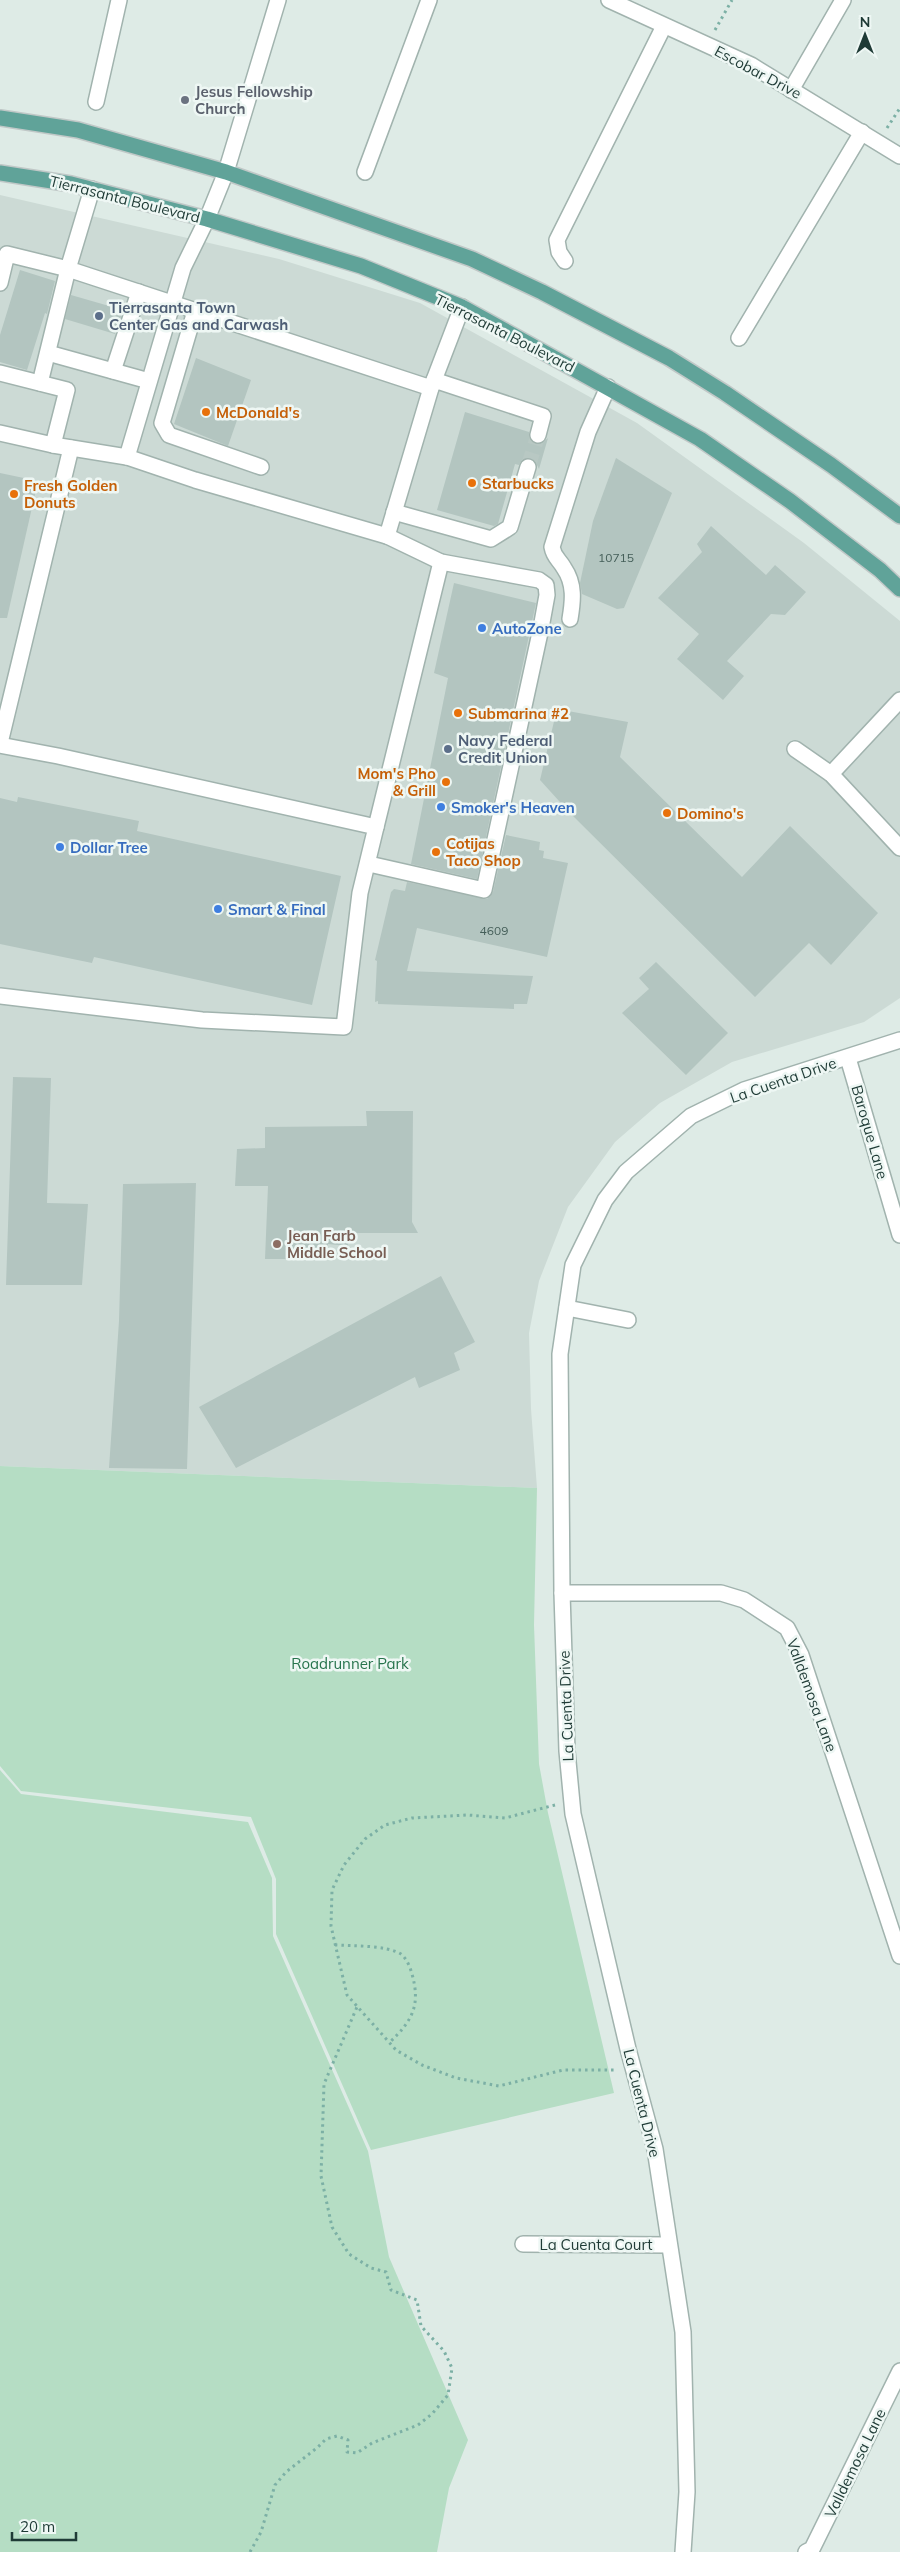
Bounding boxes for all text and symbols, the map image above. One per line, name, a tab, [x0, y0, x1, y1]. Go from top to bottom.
north arrow	[840, 10, 890, 60]
text: N	[860, 13, 870, 31]
street label: Escobar Drive	[711, 41, 805, 103]
place label: Jesus Fellowship Church	[195, 82, 313, 118]
marker: Jesus Fellowship Church	[179, 94, 191, 106]
street label: Tierrasanta Boulevard	[48, 171, 202, 227]
street label: Tierrasanta Boulevard	[432, 290, 578, 376]
place label: Tierrasanta Town Center Gas and Carwash	[109, 298, 288, 334]
marker: Tierrasanta Town Center Gas and Carwash	[93, 310, 105, 322]
place label: McDonald's	[216, 403, 300, 422]
marker: McDonald's	[200, 406, 212, 418]
place label: Starbucks	[482, 474, 554, 493]
place label: Fresh Golden Donuts	[24, 476, 118, 512]
marker: Starbucks	[466, 477, 478, 489]
marker: Fresh Golden Donuts	[8, 488, 20, 500]
house number: 10715	[598, 550, 634, 565]
place label: AutoZone	[492, 619, 562, 638]
marker: AutoZone	[476, 622, 488, 634]
place label: Submarina #2	[468, 704, 569, 723]
marker: Submarina #2	[452, 707, 464, 719]
place label: Navy Federal Credit Union	[458, 731, 552, 767]
marker: Navy Federal Credit Union	[442, 743, 454, 755]
place label: Mom's Pho & Grill	[357, 764, 436, 800]
marker: Mom's Pho & Grill	[440, 776, 452, 788]
place label: Smoker's Heaven	[451, 798, 575, 817]
marker: Smoker's Heaven	[435, 801, 447, 813]
place label: Domino's	[677, 804, 744, 823]
marker: Domino's	[661, 807, 673, 819]
place label: Cotijas Taco Shop	[446, 834, 521, 870]
place label: Dollar Tree	[70, 838, 148, 857]
marker: Dollar Tree	[54, 841, 66, 853]
marker: Cotijas Taco Shop	[430, 846, 442, 858]
place label: Smart & Final	[228, 900, 326, 919]
marker: Smart & Final	[212, 903, 224, 915]
house number: 4609	[480, 923, 508, 938]
street label: La Cuenta Drive	[727, 1053, 839, 1107]
street label: Baroque Lane	[848, 1083, 892, 1181]
place label: Jean Farb Middle School	[287, 1226, 387, 1262]
marker: Jean Farb Middle School	[271, 1238, 283, 1250]
street label: Valldemosa Lane	[783, 1636, 841, 1754]
street label: La Cuenta Drive	[555, 1650, 577, 1762]
park label: Roadrunner Park	[291, 1654, 409, 1673]
street label: La Cuenta Drive	[619, 2047, 665, 2159]
street label: La Cuenta Court	[540, 2235, 653, 2254]
street label: Valldemosa Lane	[820, 2405, 890, 2521]
scale bar	[12, 2510, 76, 2542]
text: 20 m	[20, 2517, 55, 2536]

